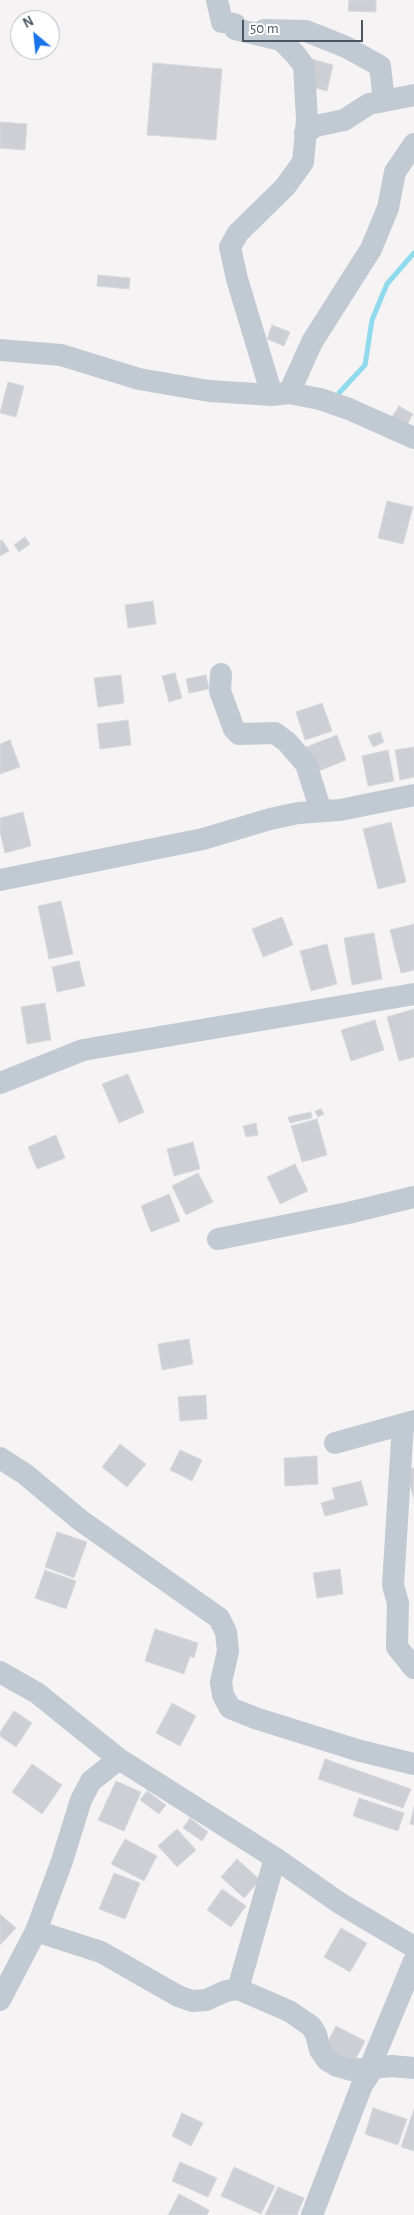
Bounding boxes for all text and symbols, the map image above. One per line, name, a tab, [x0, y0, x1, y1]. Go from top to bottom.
north arrow	[10, 10, 60, 60]
scale bar	[244, 10, 365, 42]
text: N	[21, 14, 36, 31]
text: 50 m	[250, 21, 279, 36]

